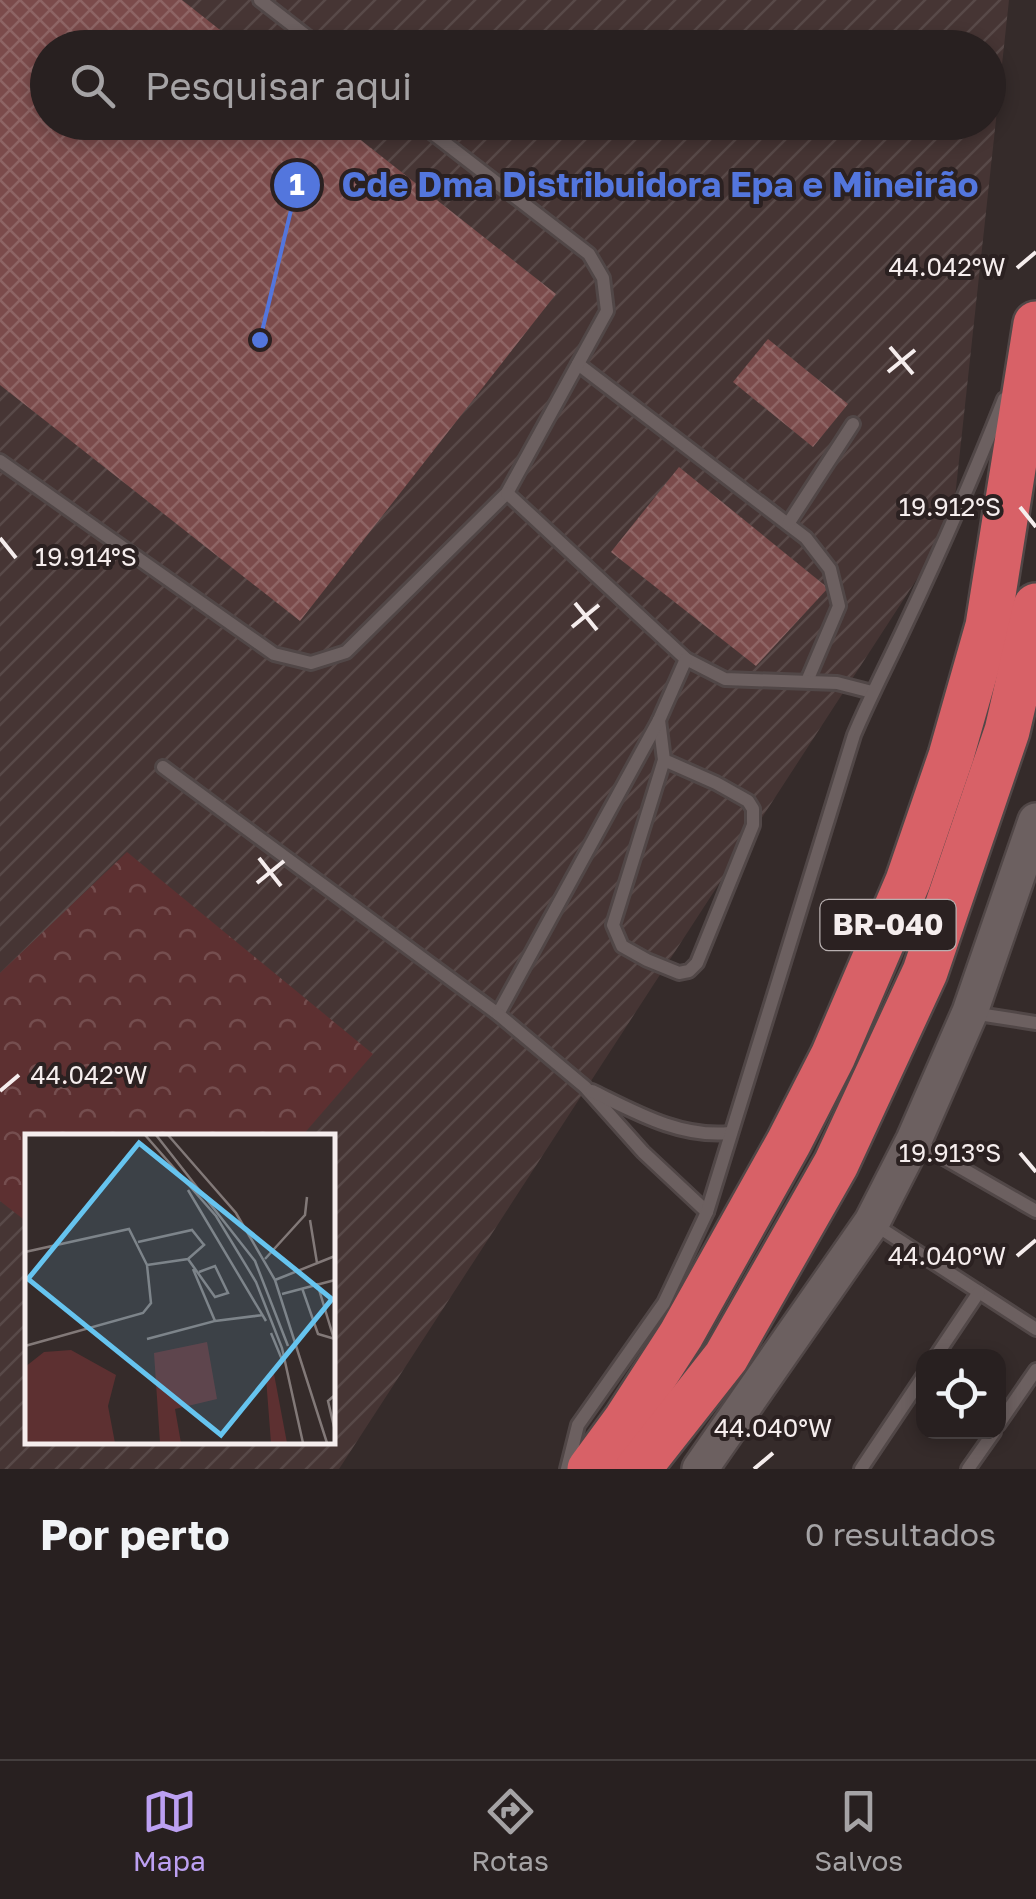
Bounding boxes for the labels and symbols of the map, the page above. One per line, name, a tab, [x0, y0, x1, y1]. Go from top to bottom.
callout: Cde Dma Distribuidora Epa e Mineirão	[272, 152, 999, 217]
text: Cde Dma Distribuidora Epa e Mineirão	[342, 163, 978, 205]
text: 1	[289, 166, 305, 202]
text: 44.042°W	[888, 251, 1006, 282]
text: 19.912°S	[899, 491, 1001, 522]
text: 19.914°S	[35, 541, 137, 572]
road number: BR-040	[820, 900, 956, 950]
text: 44.042°W	[30, 1059, 148, 1090]
inset map	[25, 1134, 335, 1444]
text: 19.913°S	[899, 1137, 1001, 1168]
text: 44.040°W	[888, 1240, 1006, 1271]
text: 44.040°W	[714, 1412, 832, 1443]

